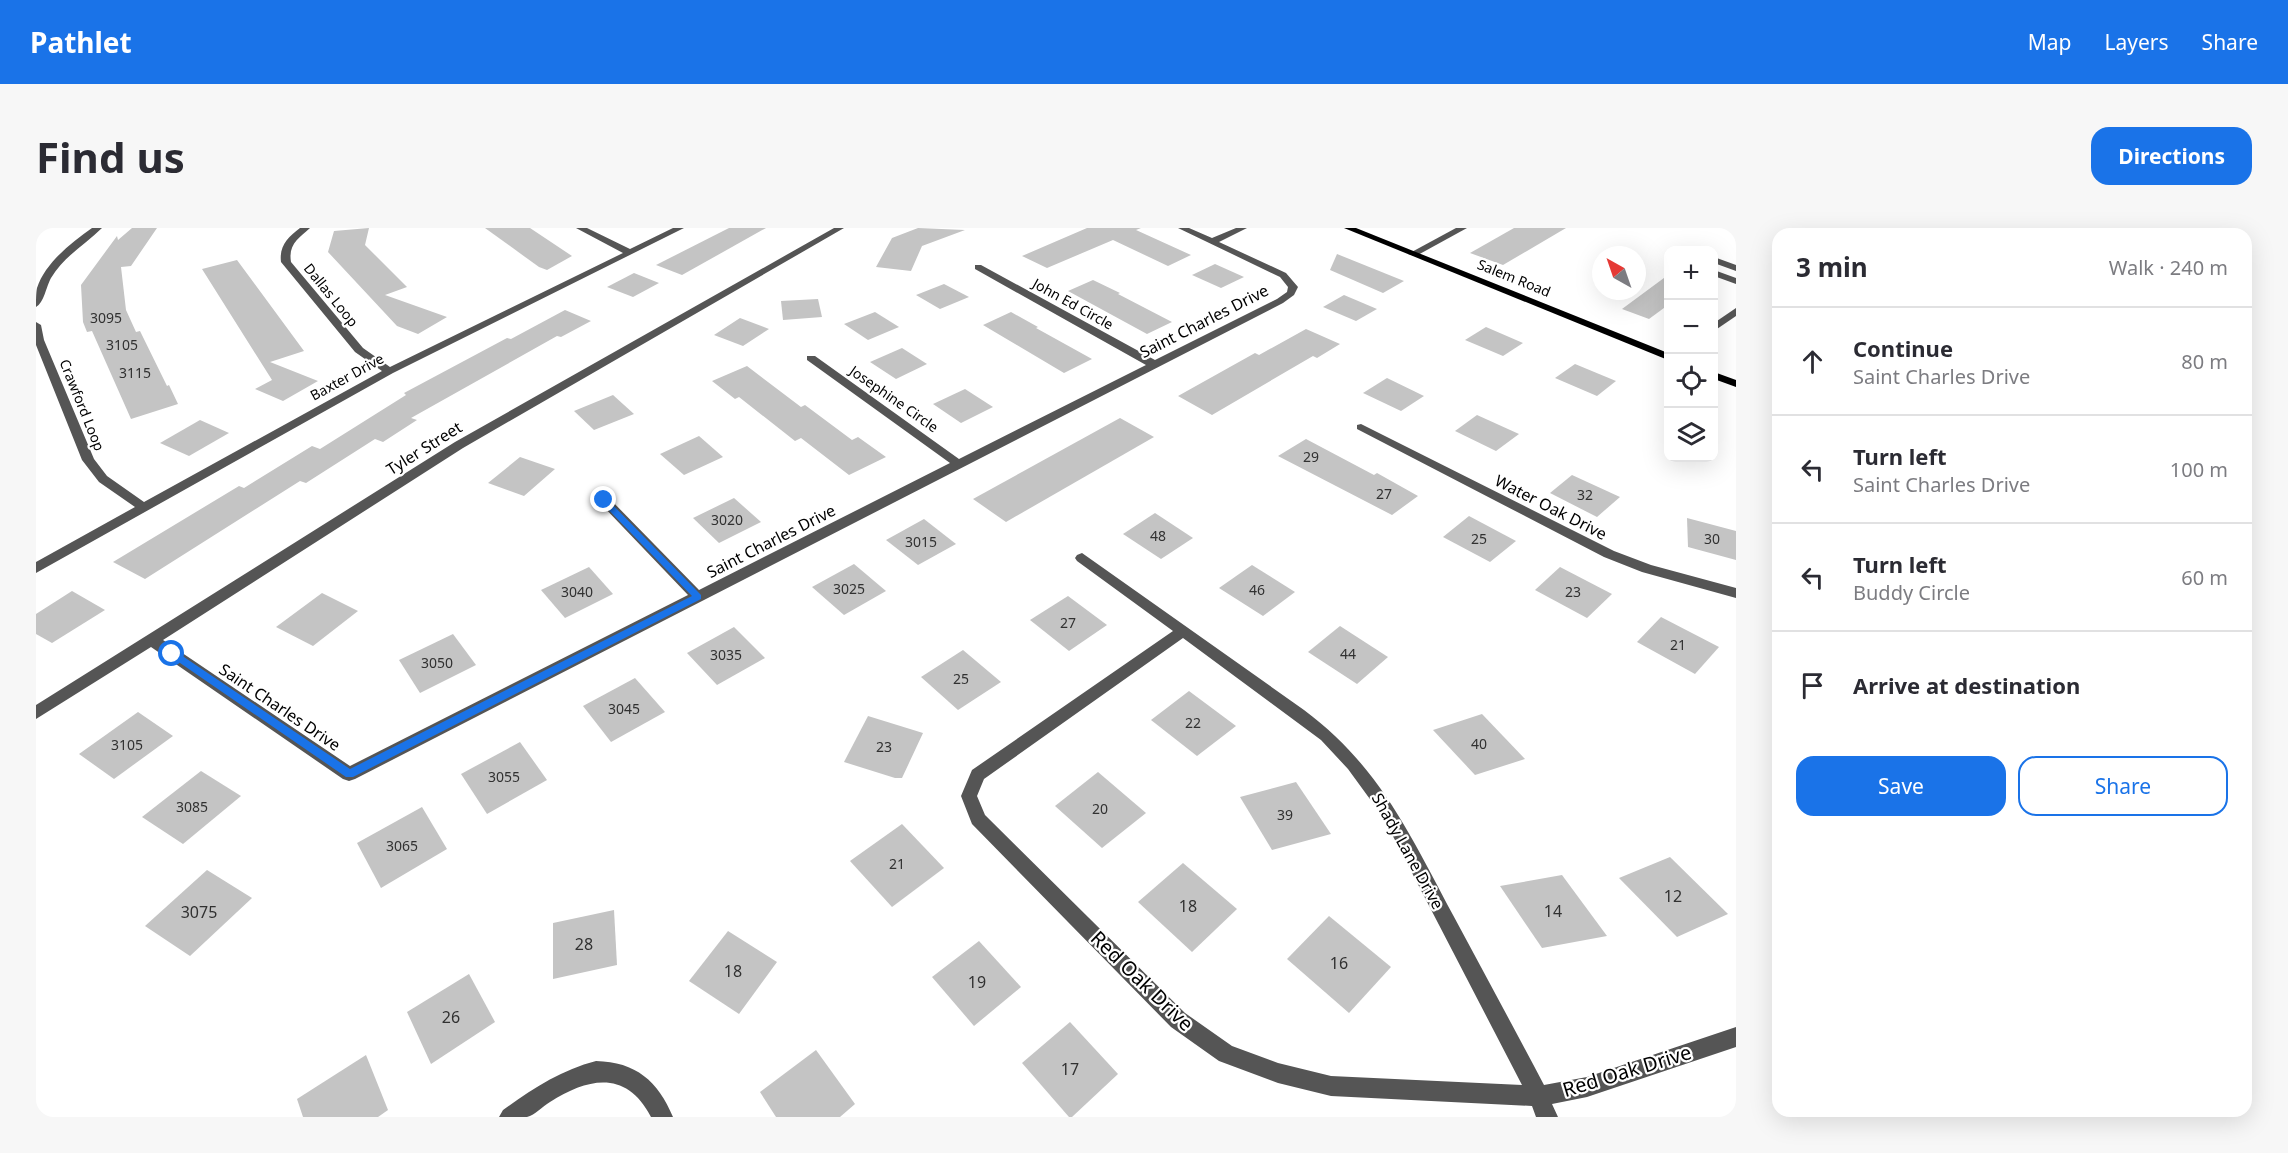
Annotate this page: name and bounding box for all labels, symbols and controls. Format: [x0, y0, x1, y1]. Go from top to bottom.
text: Pathlet [30, 23, 132, 61]
text: Map [2028, 28, 2072, 56]
text: Layers [2105, 28, 2169, 56]
text: Share [2202, 28, 2258, 56]
button: Directions [2091, 127, 2252, 185]
text: Find us [36, 128, 185, 185]
north arrow [1592, 246, 1646, 300]
map controls [1664, 246, 1718, 462]
button: + [1664, 246, 1718, 300]
text: 3 min [1796, 249, 1868, 285]
street label: Salem Road [1475, 254, 1554, 301]
text: Walk · 240 m [2109, 254, 2228, 281]
street label: Dallas Loop [300, 259, 363, 330]
street label: John Ed Circle [1028, 273, 1117, 334]
street label: Saint Charles Drive [1136, 279, 1272, 363]
button: − [1664, 300, 1718, 354]
house number: 3095 [90, 308, 122, 327]
text: Continue [1853, 333, 1953, 363]
house number: 3105 [106, 335, 138, 354]
icon: ahead [1796, 345, 1829, 378]
street label: Baxter Drive [307, 348, 387, 405]
text: 80 m [2181, 348, 2228, 375]
button: locate [1664, 354, 1718, 408]
street label: Crawford Loop [55, 356, 109, 453]
street label: Josephine Circle [845, 360, 942, 436]
house number: 3115 [119, 363, 151, 382]
text: Saint Charles Drive [1853, 363, 2030, 390]
button: layers [1664, 408, 1718, 462]
street label: Tyler Street [382, 416, 466, 480]
text: Turn left [1853, 441, 1947, 471]
house number: 29 [1303, 447, 1319, 466]
icon: left [1796, 453, 1829, 486]
text: 100 m [2170, 456, 2228, 483]
street label: Water Oak Drive [1491, 469, 1611, 545]
text: Saint Charles Drive [1853, 471, 2030, 498]
house number: 27 [1376, 484, 1392, 503]
house number: 32 [1577, 485, 1593, 504]
route end [590, 486, 616, 512]
street label: Saint Charles Drive [703, 499, 839, 583]
house number: 3020 [711, 510, 743, 529]
house number: 48 [1150, 526, 1166, 545]
house number: 25 [1471, 529, 1487, 548]
house number: 30 [1704, 529, 1720, 548]
house number: 3015 [905, 532, 937, 551]
text: Turn left [1853, 549, 1947, 579]
icon: left [1796, 561, 1829, 594]
text: 60 m [2181, 564, 2228, 591]
house number: 3025 [833, 579, 865, 598]
text: Buddy Circle [1853, 579, 1970, 606]
house number: 46 [1249, 580, 1265, 599]
house number: 3040 [561, 582, 593, 601]
house number: 23 [1565, 582, 1581, 601]
house number: 27 [1060, 613, 1076, 632]
house number: 21 [1670, 635, 1686, 654]
route start [158, 640, 184, 666]
house number: 44 [1340, 644, 1356, 663]
house number: 3035 [710, 645, 742, 664]
house number: 3050 [421, 653, 453, 672]
street label: Saint Charles Drive [215, 658, 345, 756]
house number: 25 [953, 669, 969, 688]
icon: arrive [1796, 669, 1829, 702]
text: Arrive at destination [1853, 670, 2080, 700]
house number: 3045 [608, 699, 640, 718]
house number: 22 [1185, 713, 1201, 732]
house number: 40 [1471, 734, 1487, 753]
house number: 3105 [111, 735, 143, 754]
house number: 23 [876, 737, 892, 756]
button: Save [1796, 756, 2006, 816]
button: Share [2018, 756, 2228, 816]
house number: 3055 [488, 767, 520, 786]
street label: Shady Lane Drive [1367, 789, 1449, 913]
house number: 3085 [176, 797, 208, 816]
house number: 20 [1092, 799, 1108, 818]
house number: 39 [1277, 805, 1293, 824]
house number: 3065 [386, 836, 418, 855]
house number: 21 [889, 854, 905, 873]
house number: 12 [1664, 885, 1682, 907]
house number: 18 [1179, 895, 1197, 917]
house number: 14 [1544, 900, 1562, 922]
house number: 3075 [181, 901, 217, 923]
street label: Red Oak Drive [1085, 925, 1200, 1037]
house number: 28 [575, 933, 593, 955]
house number: 16 [1330, 952, 1348, 974]
house number: 18 [724, 960, 742, 982]
house number: 19 [968, 971, 986, 993]
house number: 26 [442, 1006, 460, 1028]
street label: Red Oak Drive [1559, 1038, 1695, 1103]
house number: 17 [1061, 1058, 1079, 1080]

